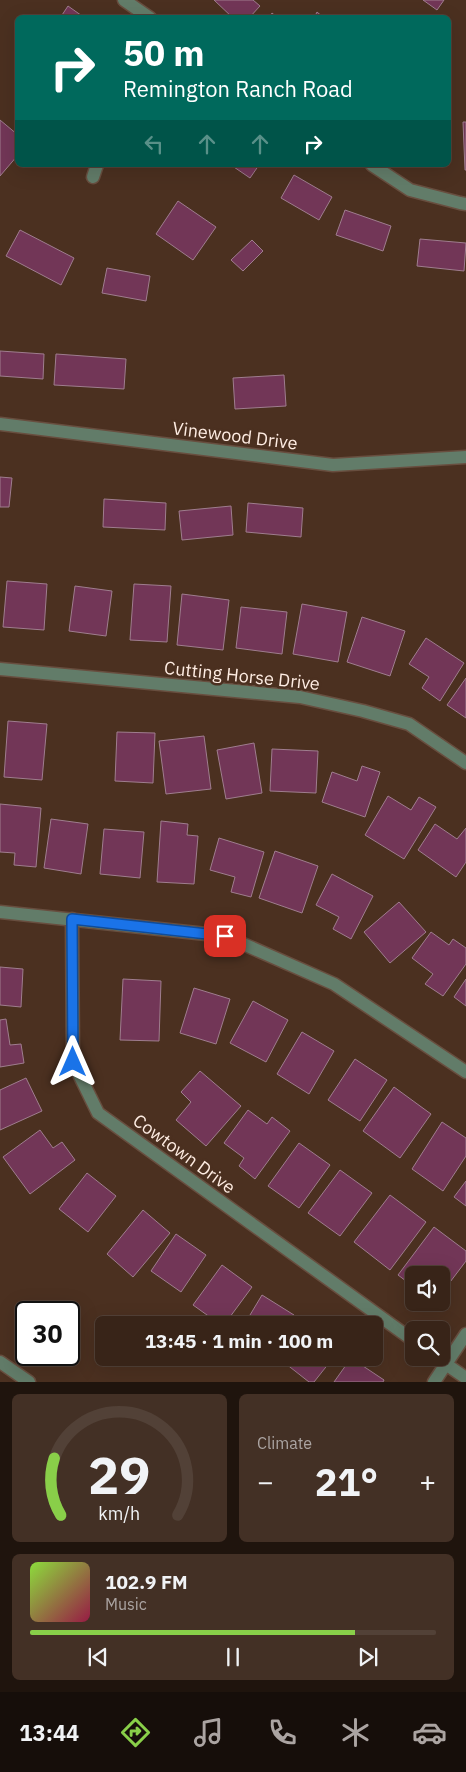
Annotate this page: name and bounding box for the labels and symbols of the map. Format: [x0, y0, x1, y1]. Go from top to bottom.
street label: Vinewood Drive [171, 416, 299, 455]
street label: Cutting Horse Drive [163, 656, 321, 695]
pin [204, 915, 246, 957]
position arrow [46, 1035, 98, 1087]
street label: Cowtown Drive [128, 1109, 240, 1199]
speed limit sign: 30 [15, 1301, 80, 1366]

